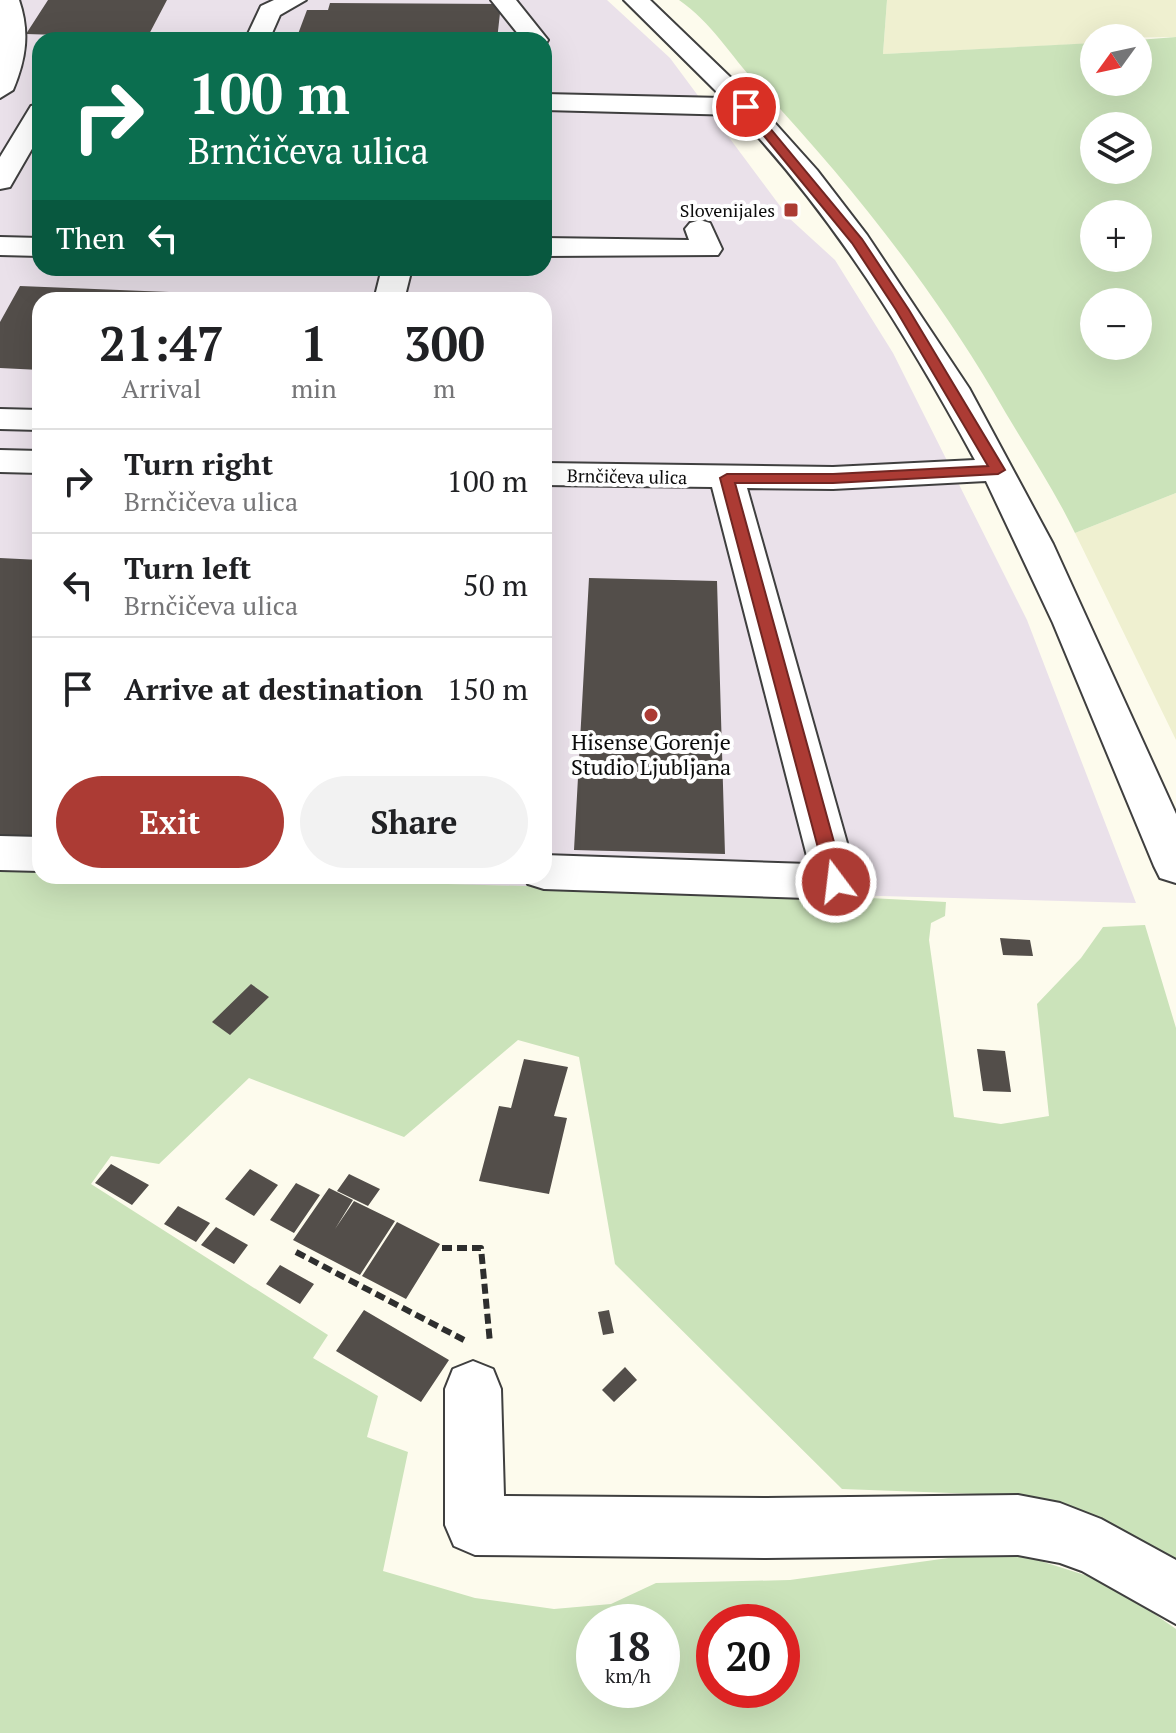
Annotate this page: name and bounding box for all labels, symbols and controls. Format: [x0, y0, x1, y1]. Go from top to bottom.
north arrow [1080, 24, 1152, 96]
map controls [1080, 24, 1152, 360]
text: 100 m [188, 56, 350, 130]
icon: right [56, 64, 160, 168]
pin [712, 73, 780, 141]
icon: arrive [724, 85, 768, 129]
button: layers [1080, 112, 1152, 184]
text: Brnčičeva ulica [188, 127, 429, 174]
place label: Slovenijales [680, 198, 775, 222]
button: + [1080, 200, 1152, 272]
marker: Slovenijales [782, 201, 800, 219]
icon: left [141, 216, 185, 260]
text: Then [56, 218, 125, 258]
button: − [1080, 288, 1152, 360]
text: 21:47 [99, 311, 224, 375]
text: 1 [300, 311, 327, 375]
text: 300 [404, 311, 485, 375]
text: Arrival [122, 371, 201, 405]
text: min [291, 371, 337, 405]
text: m [433, 371, 456, 405]
text: Turn right [124, 444, 273, 484]
icon: right [56, 459, 100, 503]
text: 100 m [447, 461, 528, 501]
street label: Brnčičeva ulica [567, 463, 687, 489]
text: Brnčičeva ulica [124, 484, 298, 518]
text: Turn left [124, 548, 251, 588]
icon: left [56, 563, 100, 607]
text: 50 m [463, 565, 528, 605]
text: Brnčičeva ulica [124, 588, 298, 622]
icon: arrive [56, 667, 100, 711]
text: Arrive at destination [124, 669, 423, 709]
text: 150 m [447, 669, 528, 709]
marker: Hisense Gorenje Studio Ljubljana [642, 706, 660, 724]
place label: Hisense Gorenje Studio Ljubljana [571, 727, 731, 781]
button: Exit [56, 776, 284, 868]
button: Share [300, 776, 528, 868]
position arrow [794, 840, 878, 924]
speed limit sign: 20 [696, 1604, 800, 1708]
text: 18 [605, 1619, 651, 1672]
text: km/h [605, 1662, 651, 1689]

